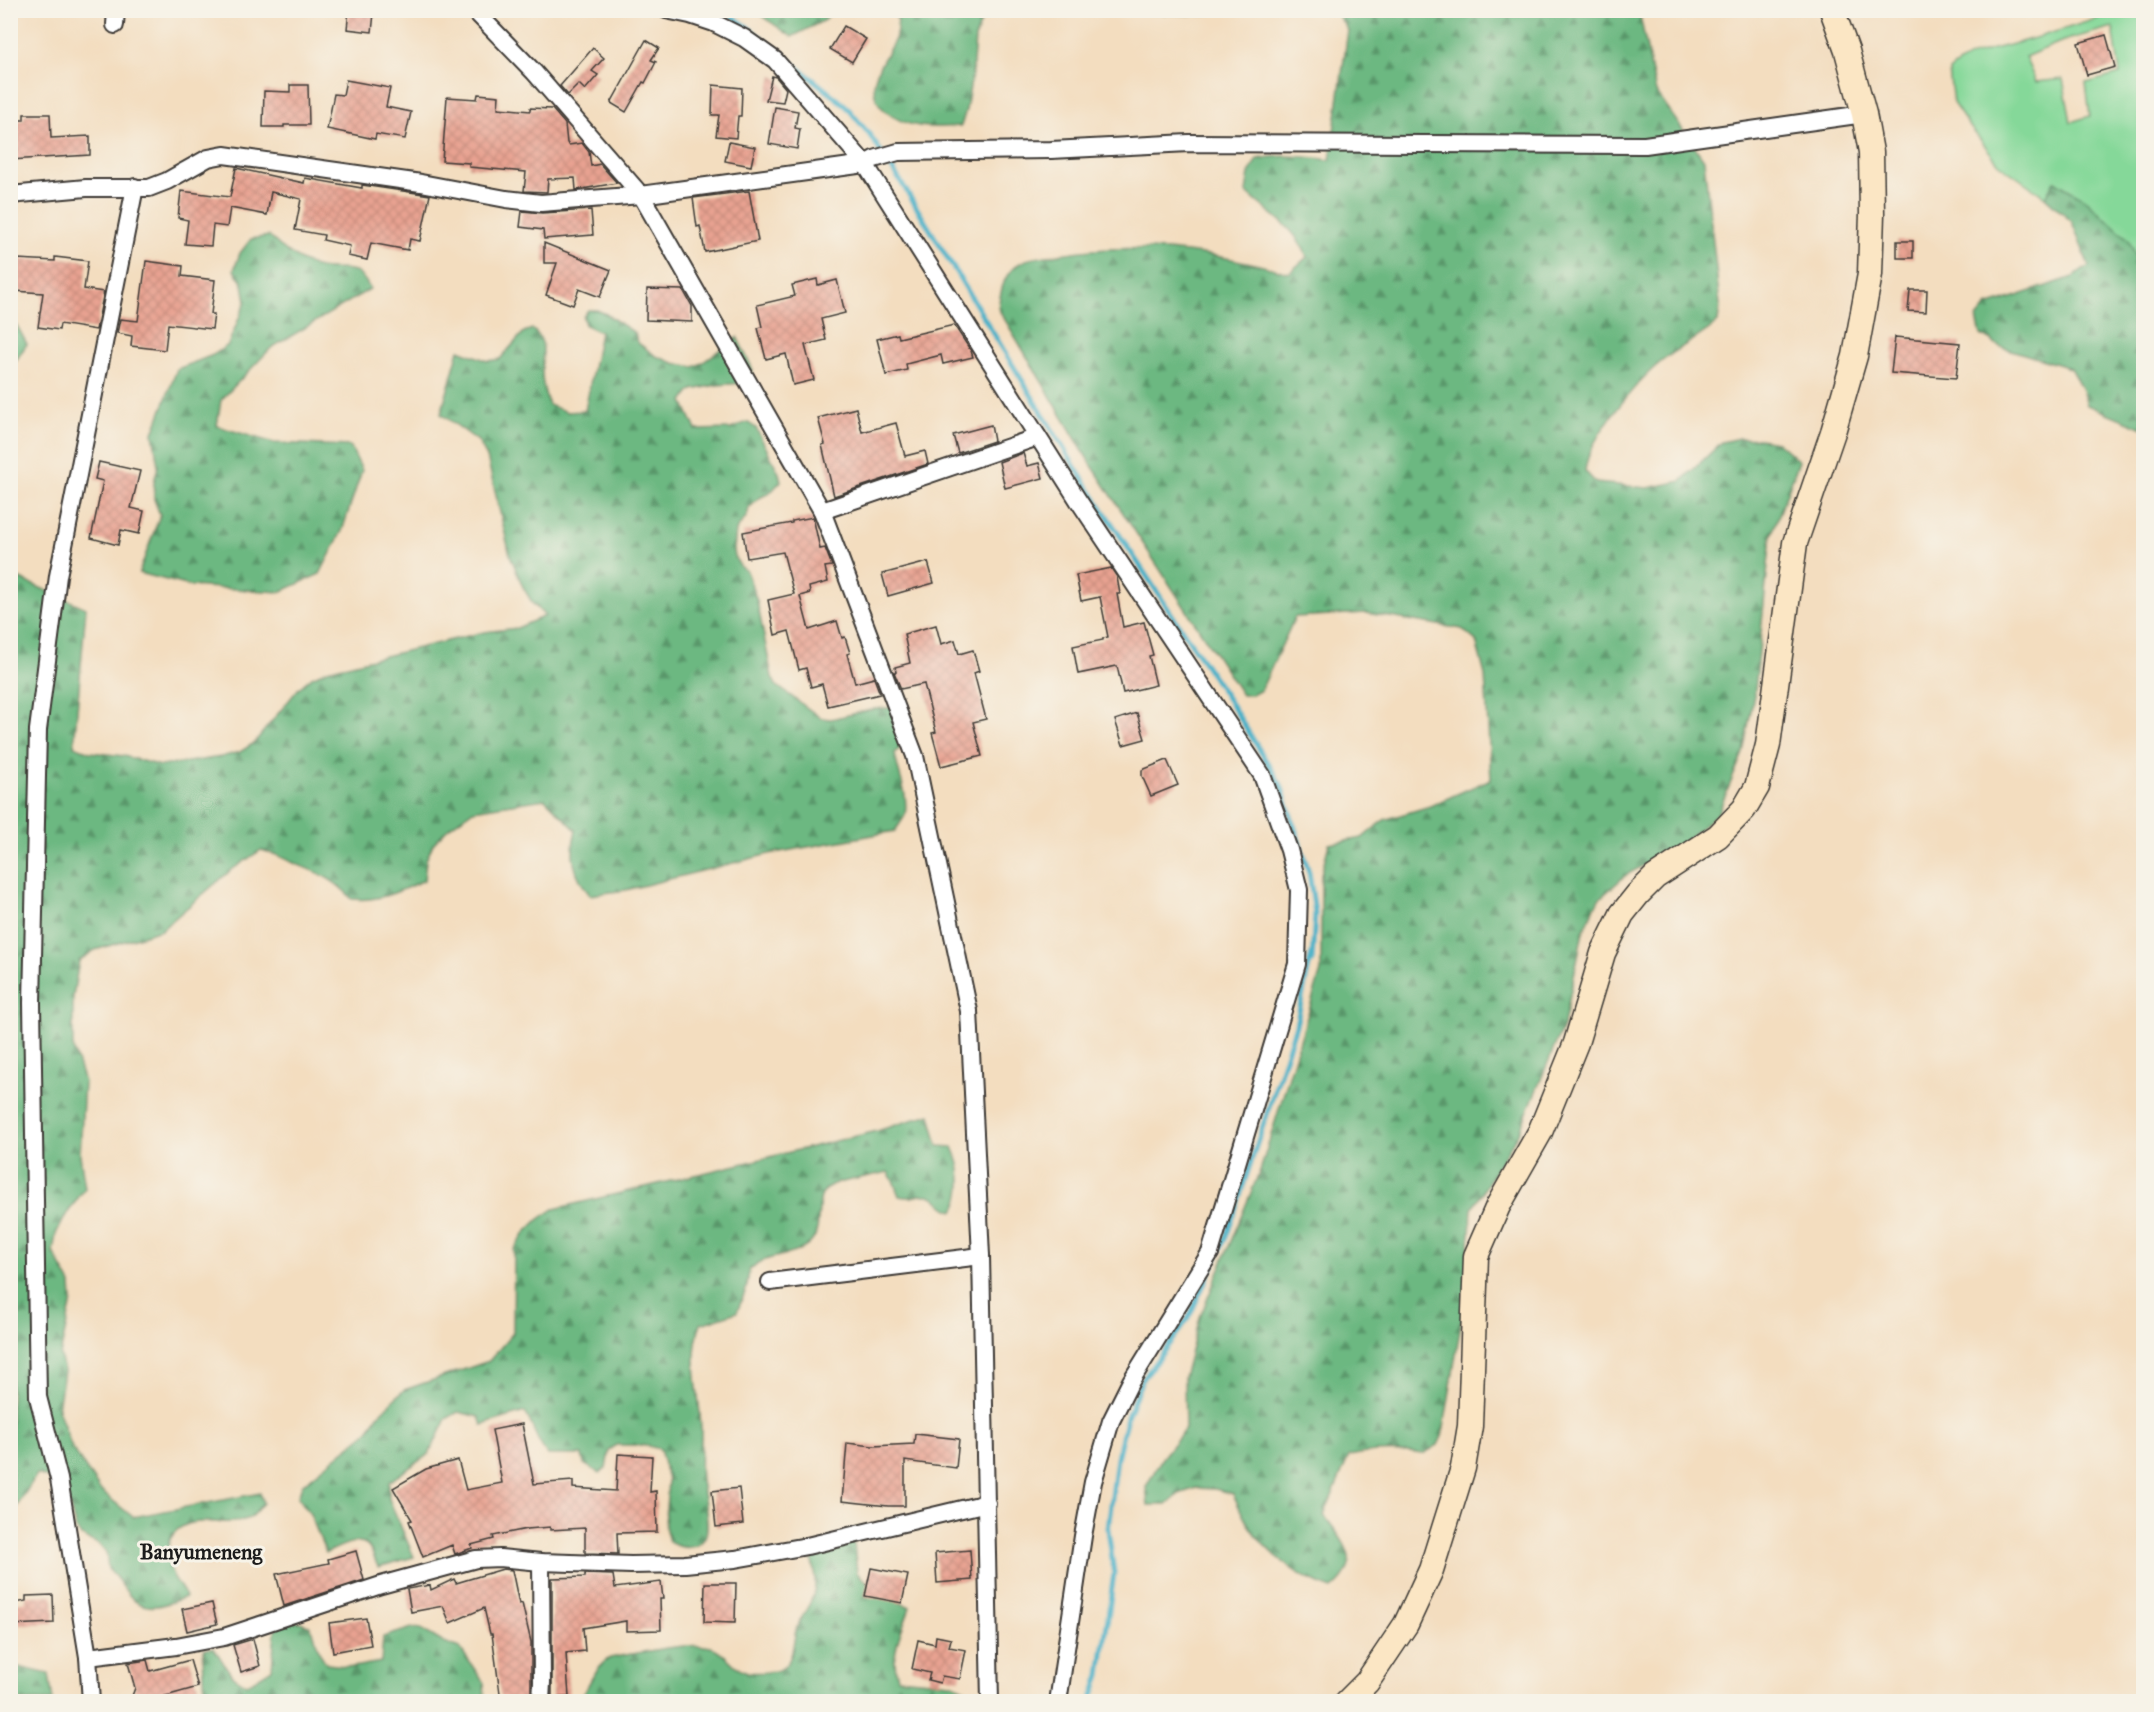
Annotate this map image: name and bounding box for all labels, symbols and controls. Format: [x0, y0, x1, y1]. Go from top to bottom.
district label: Banyumeneng [140, 1539, 263, 1565]

